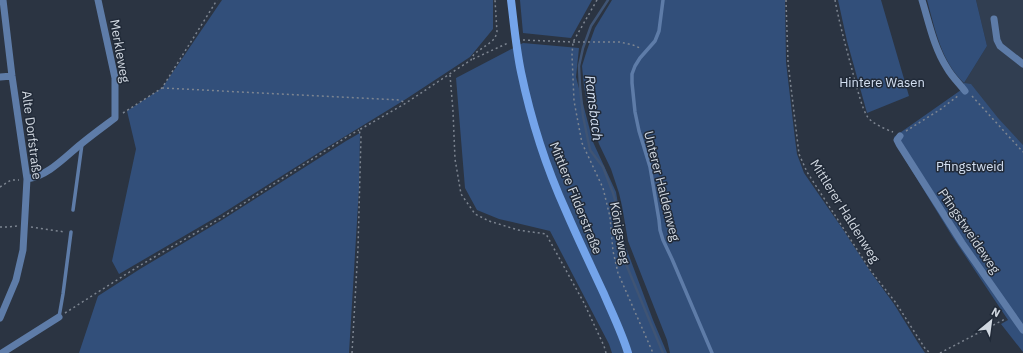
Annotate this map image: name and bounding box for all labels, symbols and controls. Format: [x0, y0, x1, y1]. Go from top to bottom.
street label: Merkleweg [106, 18, 134, 84]
water label: Ramsbach [581, 74, 607, 142]
park label: Hintere Wasen [839, 74, 925, 91]
street label: Alte Dorfstraße [18, 90, 46, 180]
street label: Unterer Haldenweg [640, 129, 684, 243]
street label: Mittlere Filderstraße [546, 139, 606, 257]
street label: Mittlerer Haldenweg [806, 156, 884, 266]
park label: Pfingstweid [936, 158, 1004, 175]
street label: Pfingstweideweg [934, 185, 1004, 277]
street label: Königsweg [606, 201, 634, 266]
north arrow [971, 301, 1011, 341]
text: N [989, 304, 1003, 320]

